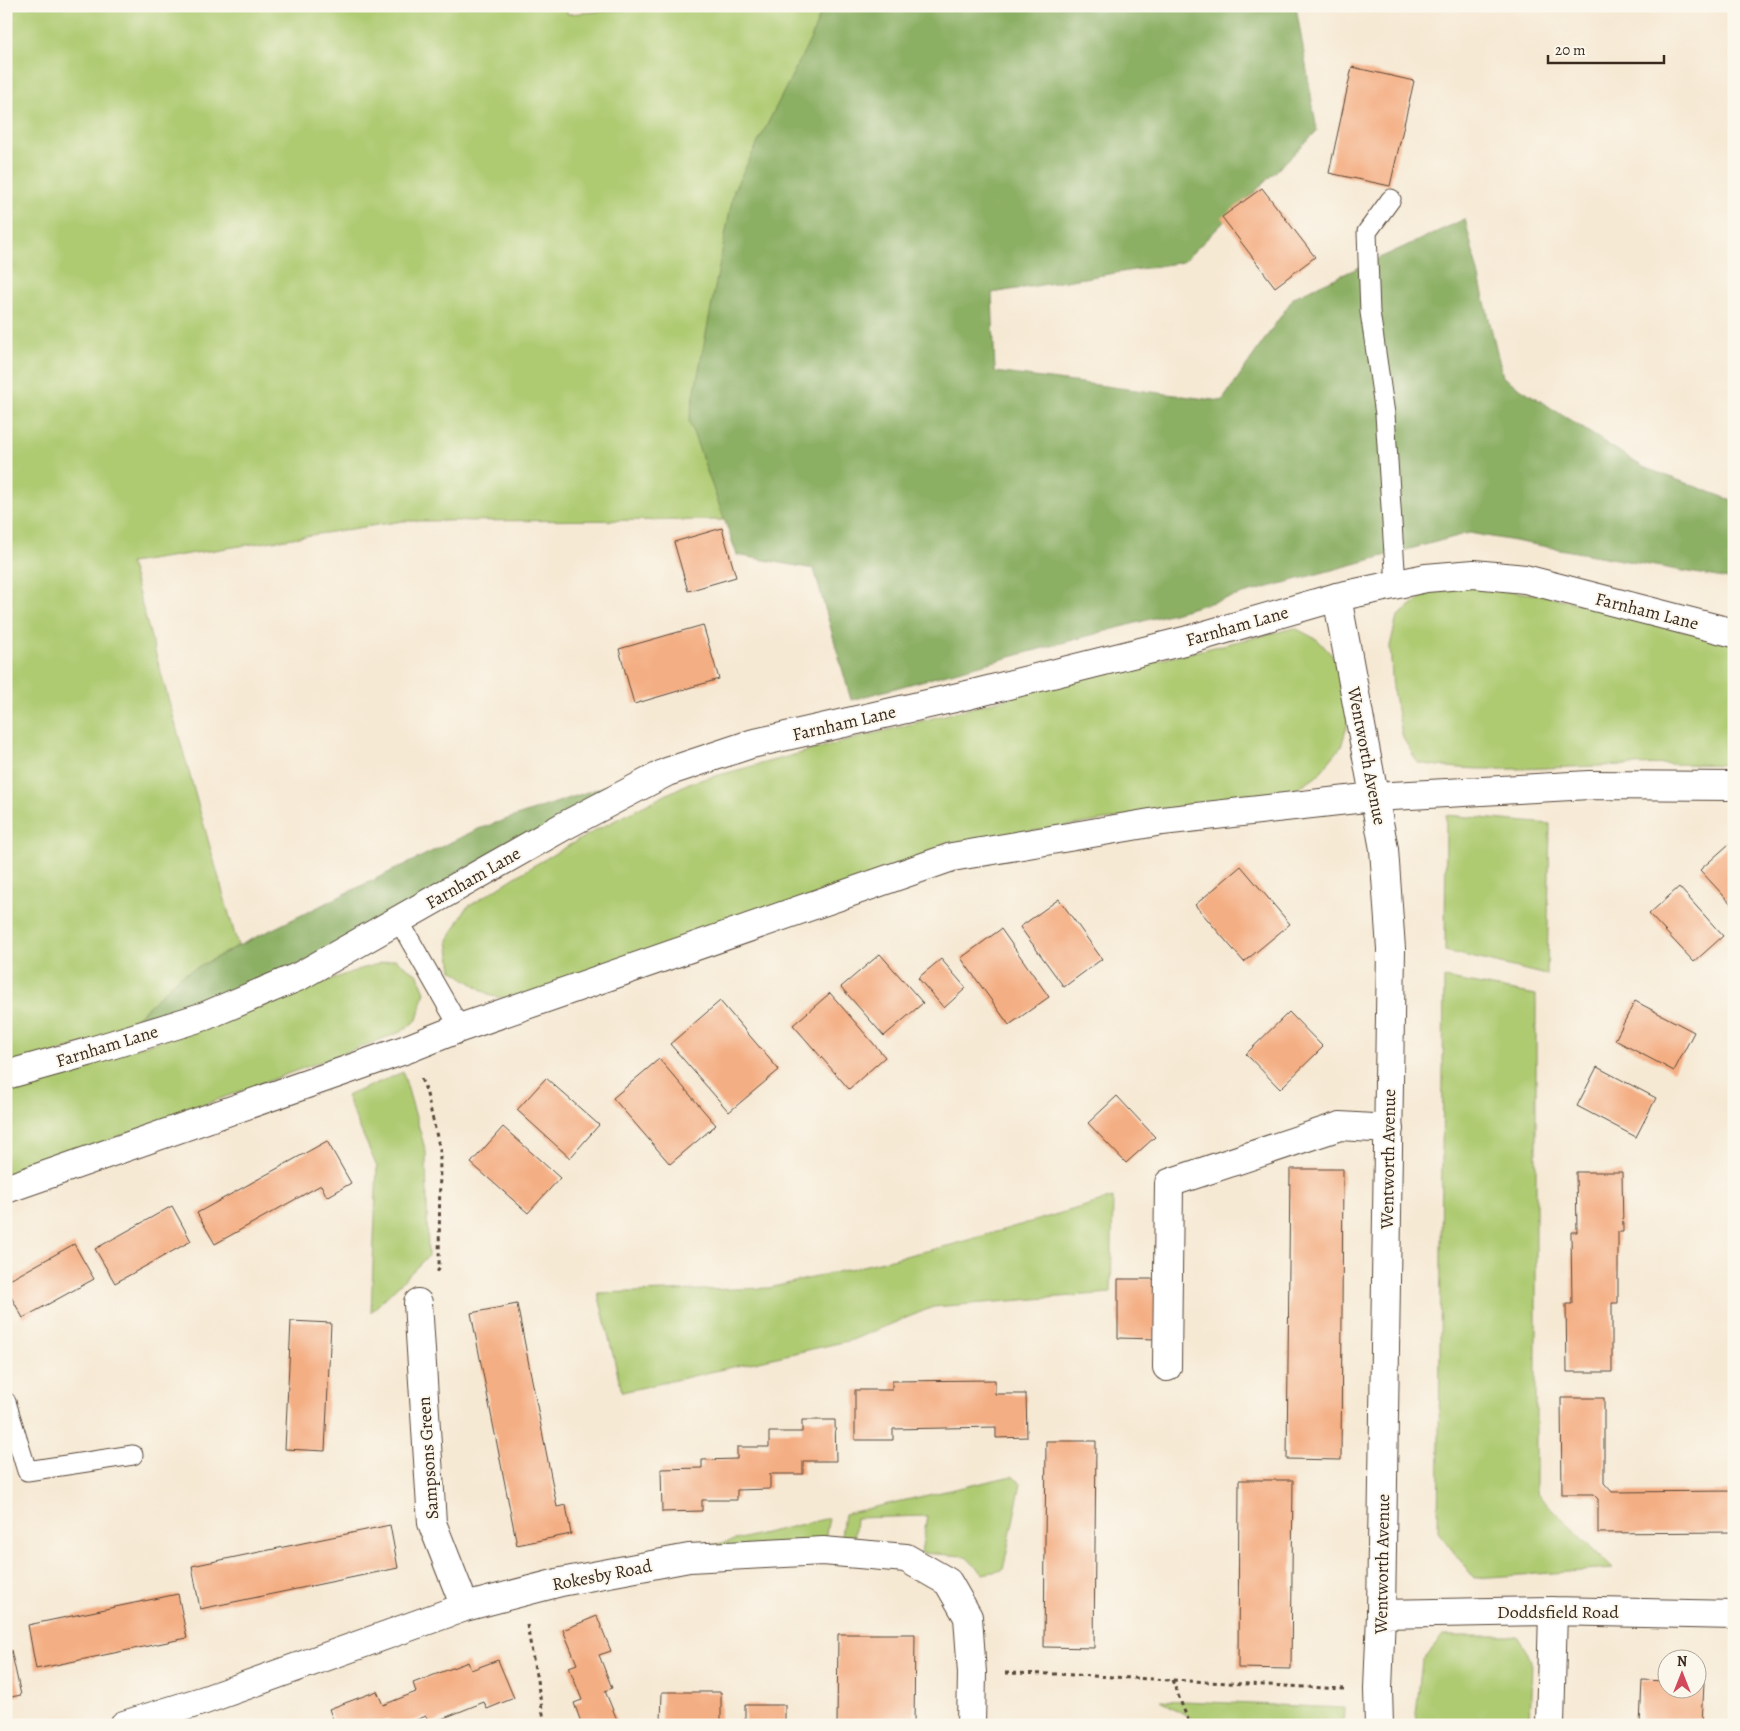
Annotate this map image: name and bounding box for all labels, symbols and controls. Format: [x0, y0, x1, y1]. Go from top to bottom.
scale bar [1548, 32, 1664, 64]
text: 20 m [1555, 40, 1586, 60]
street label: Farnham Lane [1593, 587, 1701, 635]
street label: Farnham Lane [1183, 600, 1291, 652]
street label: Wentworth Avenue [1342, 684, 1392, 827]
street label: Farnham Lane [790, 699, 898, 747]
street label: Farnham Lane [421, 841, 525, 915]
street label: Farnham Lane [53, 1019, 161, 1073]
street label: Wentworth Avenue [1375, 1089, 1401, 1230]
street label: Sampsons Green [412, 1396, 444, 1520]
street label: Wentworth Avenue [1369, 1494, 1395, 1635]
street label: Rokesby Road [550, 1553, 654, 1596]
street label: Doddsfield Road [1497, 1600, 1619, 1624]
north arrow [1658, 1648, 1708, 1698]
text: N [1677, 1652, 1687, 1671]

